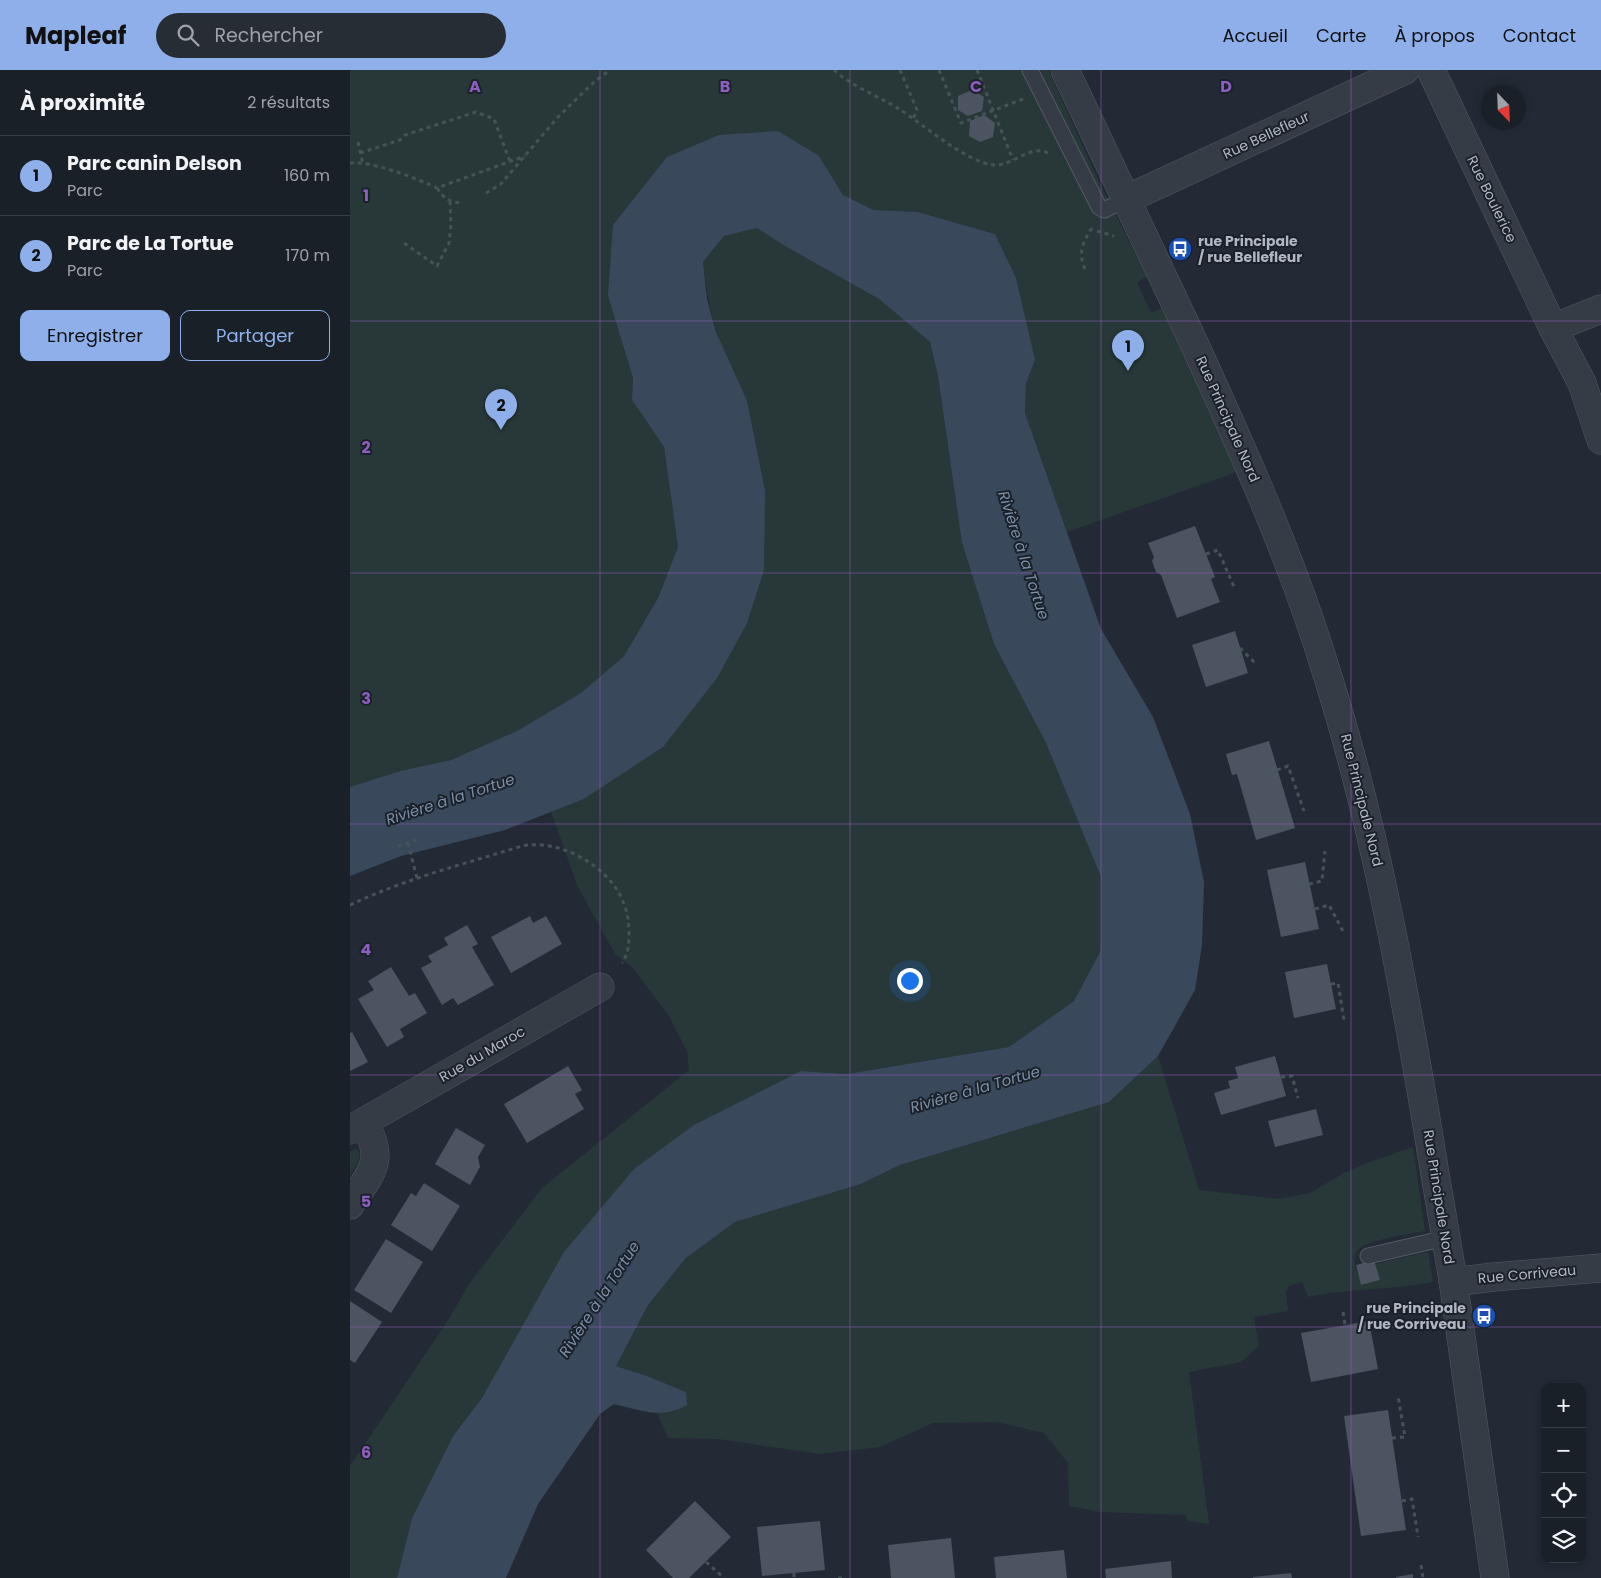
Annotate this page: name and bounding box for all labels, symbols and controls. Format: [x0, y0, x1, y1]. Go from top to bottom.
search box [156, 13, 506, 58]
text: Mapleaf [25, 19, 126, 52]
icon: search [174, 21, 202, 49]
text: Rechercher [214, 22, 323, 49]
text: Accueil [1222, 23, 1288, 48]
text: Carte [1316, 23, 1366, 48]
text: À propos [1394, 23, 1475, 48]
text: Contact [1503, 23, 1576, 48]
text: A [469, 75, 481, 98]
text: B [720, 75, 730, 98]
text: C [970, 75, 982, 98]
text: D [1220, 75, 1232, 98]
north arrow [1481, 85, 1526, 130]
text: À proximité [20, 88, 145, 117]
text: 2 résultats [247, 91, 330, 114]
street label: Rue Bellefleur [1219, 106, 1313, 164]
text: Parc canin Delson [67, 150, 242, 177]
street label: Rue Boulerice [1462, 152, 1522, 246]
text: 1 [33, 164, 39, 187]
text: 160 m [284, 164, 330, 187]
text: Parc [67, 179, 103, 202]
text: 1 [363, 184, 369, 207]
text: Parc de La Tortue [67, 230, 234, 257]
place label: rue Principale / rue Bellefleur [1198, 231, 1302, 267]
bus stop icon: rue Principale / rue Bellefleur [1167, 236, 1193, 262]
text: 2 [31, 244, 41, 267]
text: 170 m [285, 244, 330, 267]
text: Parc [67, 259, 103, 282]
button: Enregistrer [20, 310, 170, 361]
button: Partager [180, 310, 330, 361]
pin: 1 [1112, 330, 1144, 371]
street label: Rue Principale Nord [1191, 353, 1265, 485]
pin: 2 [485, 389, 517, 430]
text: 2 [361, 436, 371, 459]
water label: Rivière à la Tortue [993, 488, 1055, 622]
text: 3 [361, 687, 371, 710]
street label: Rue Principale Nord [1336, 732, 1388, 868]
water label: Rivière à la Tortue [383, 768, 517, 830]
text: 4 [361, 938, 372, 961]
your location [897, 968, 923, 994]
street label: Rue du Maroc [435, 1021, 529, 1087]
water label: Rivière à la Tortue [908, 1060, 1042, 1118]
street label: Rue Principale Nord [1418, 1128, 1460, 1266]
text: 5 [361, 1190, 371, 1213]
water label: Rivière à la Tortue [554, 1237, 644, 1361]
street label: Rue Corriveau [1477, 1260, 1577, 1288]
place label: rue Principale / rue Corriveau [1358, 1298, 1466, 1334]
bus stop icon: rue Principale / rue Corriveau [1471, 1303, 1497, 1329]
map controls [1541, 1383, 1586, 1563]
button: + [1541, 1383, 1586, 1428]
button: − [1541, 1428, 1586, 1473]
text: 6 [361, 1441, 371, 1464]
button: locate [1541, 1473, 1586, 1518]
button: layers [1541, 1518, 1586, 1563]

